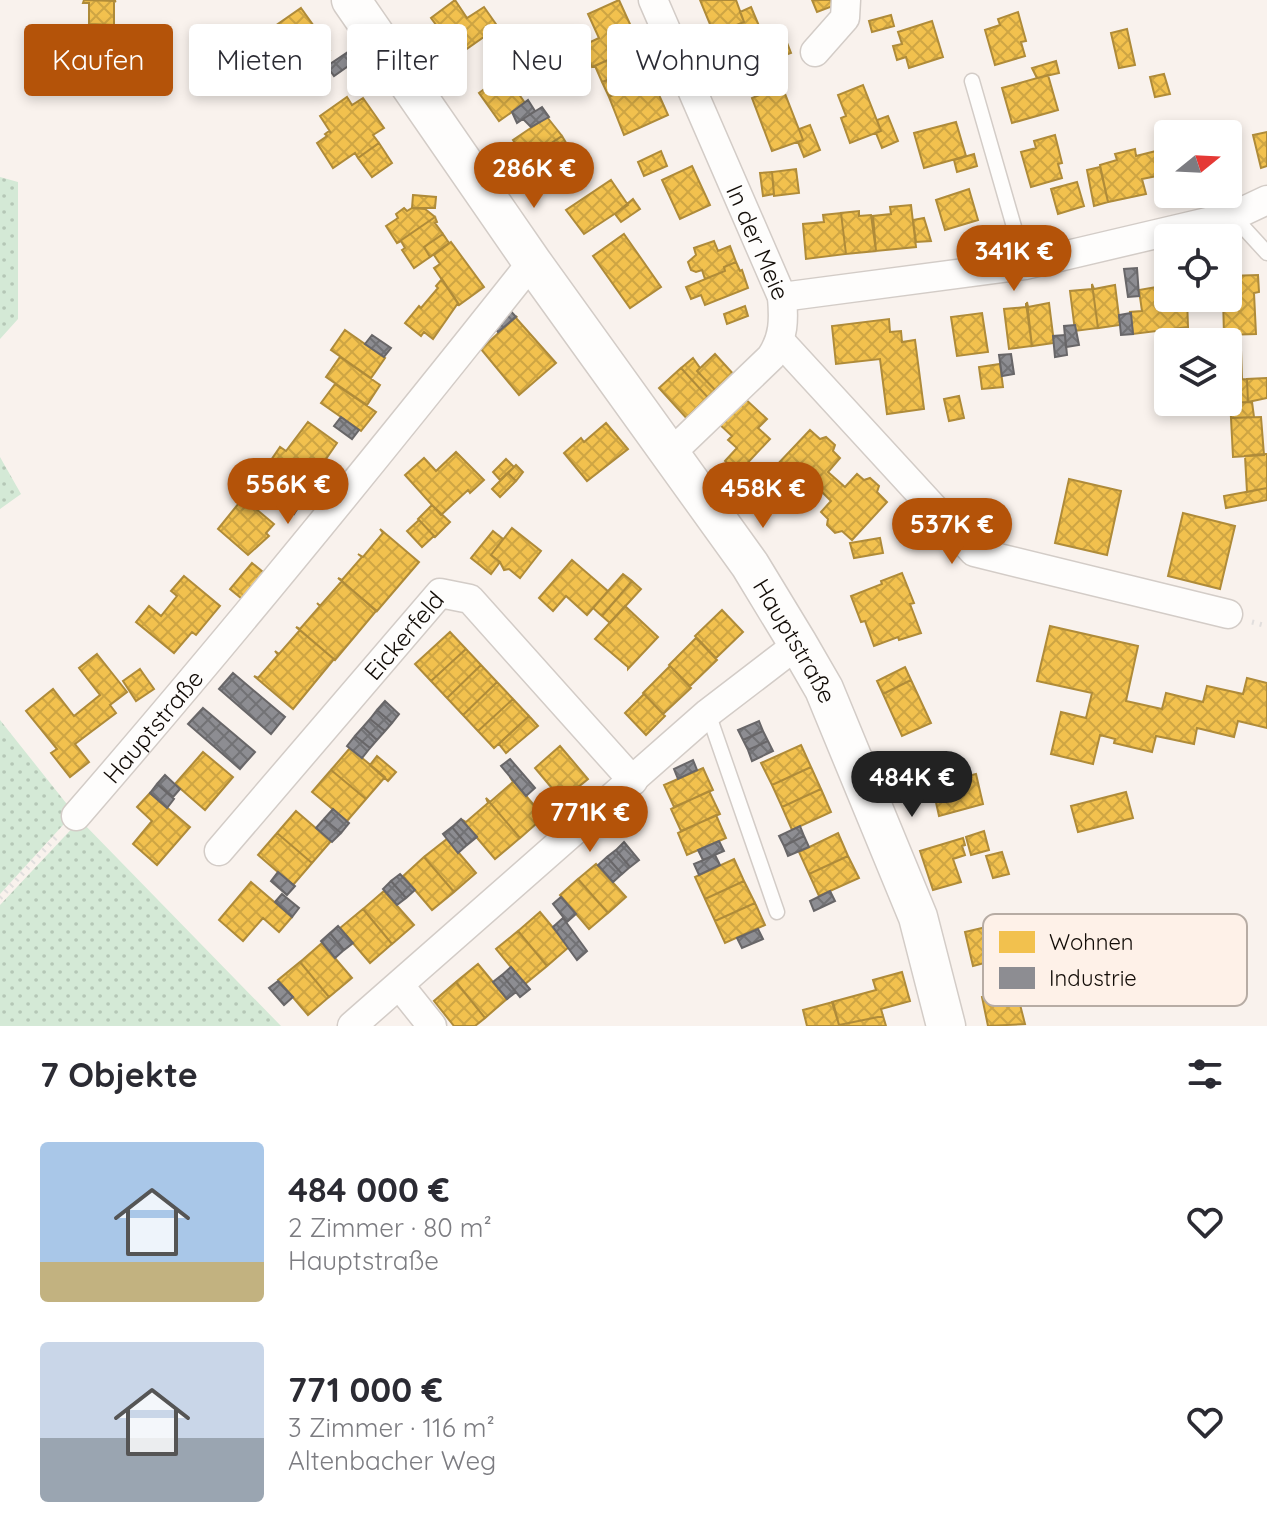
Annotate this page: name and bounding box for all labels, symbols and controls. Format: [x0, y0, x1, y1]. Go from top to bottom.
chip: Kaufen [24, 24, 173, 96]
chip: Mieten [189, 24, 331, 96]
chip: Filter [347, 24, 467, 96]
chip: Neu [483, 24, 591, 96]
chip: Wohnung [607, 24, 788, 96]
north arrow [1154, 120, 1242, 208]
map controls [1154, 120, 1242, 416]
pin: 286K € [469, 142, 599, 210]
text: 286K € [492, 151, 576, 184]
street label: In der Meie [720, 180, 796, 304]
button: locate [1154, 224, 1242, 312]
pin: 341K € [949, 225, 1079, 293]
text: 341K € [974, 234, 1054, 267]
button: layers [1154, 328, 1242, 416]
pin: 556K € [223, 458, 353, 526]
pin: 458K € [698, 462, 828, 530]
text: 556K € [246, 467, 330, 500]
text: 458K € [720, 471, 806, 504]
pin: 537K € [887, 498, 1017, 566]
text: 537K € [910, 507, 994, 540]
street label: Hauptstraße [747, 573, 843, 707]
street label: Eickerfeld [357, 585, 450, 686]
street label: Hauptstraße [96, 664, 209, 789]
pin: 484K € [847, 751, 977, 819]
text: 484K € [869, 760, 955, 793]
pin: 771K € [525, 786, 655, 854]
text: 771K € [550, 795, 630, 828]
legend [983, 914, 1247, 1006]
text: Wohnen [1049, 928, 1134, 956]
text: Industrie [1049, 964, 1137, 992]
icon: filters [1183, 1052, 1227, 1096]
text: 7 Objekte [40, 1053, 198, 1096]
text: 484 000 € [288, 1168, 450, 1211]
icon: home [104, 1174, 200, 1270]
icon: heart [1183, 1200, 1227, 1244]
text: 2 Zimmer · 80 m² [288, 1211, 492, 1244]
text: Hauptstraße [288, 1244, 439, 1277]
text: 771 000 € [288, 1368, 443, 1411]
icon: home [104, 1374, 200, 1470]
icon: heart [1183, 1400, 1227, 1444]
text: 3 Zimmer · 116 m² [288, 1411, 495, 1444]
text: Altenbacher Weg [288, 1444, 496, 1477]

